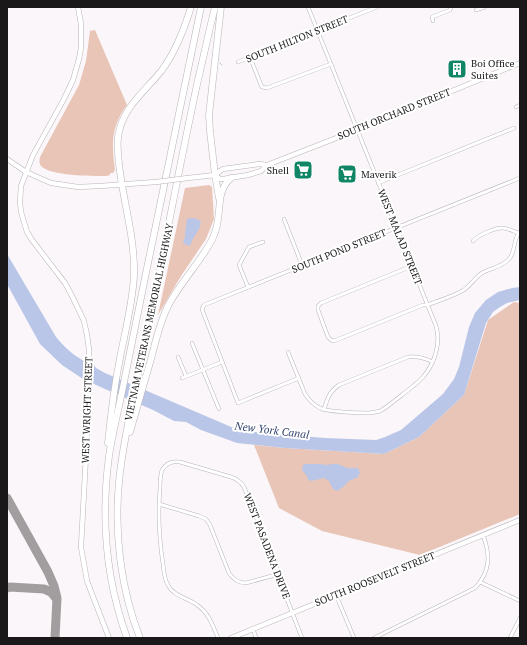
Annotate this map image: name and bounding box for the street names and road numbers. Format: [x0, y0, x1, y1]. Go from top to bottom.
street label: SOUTH HILTON STREET [244, 12, 350, 66]
street label: SOUTH ORCHARD STREET [335, 85, 453, 143]
street label: WEST MALAD STREET [375, 187, 425, 287]
street label: VIETNAM VETERANS MEMORIAL HIGHWAY [122, 222, 176, 422]
street label: SOUTH POND STREET [290, 226, 388, 276]
street label: WEST WRIGHT STREET [79, 356, 95, 464]
street label: WEST PASADENA DRIVE [241, 491, 293, 601]
street label: SOUTH ROOSEVELT STREET [313, 549, 437, 609]

